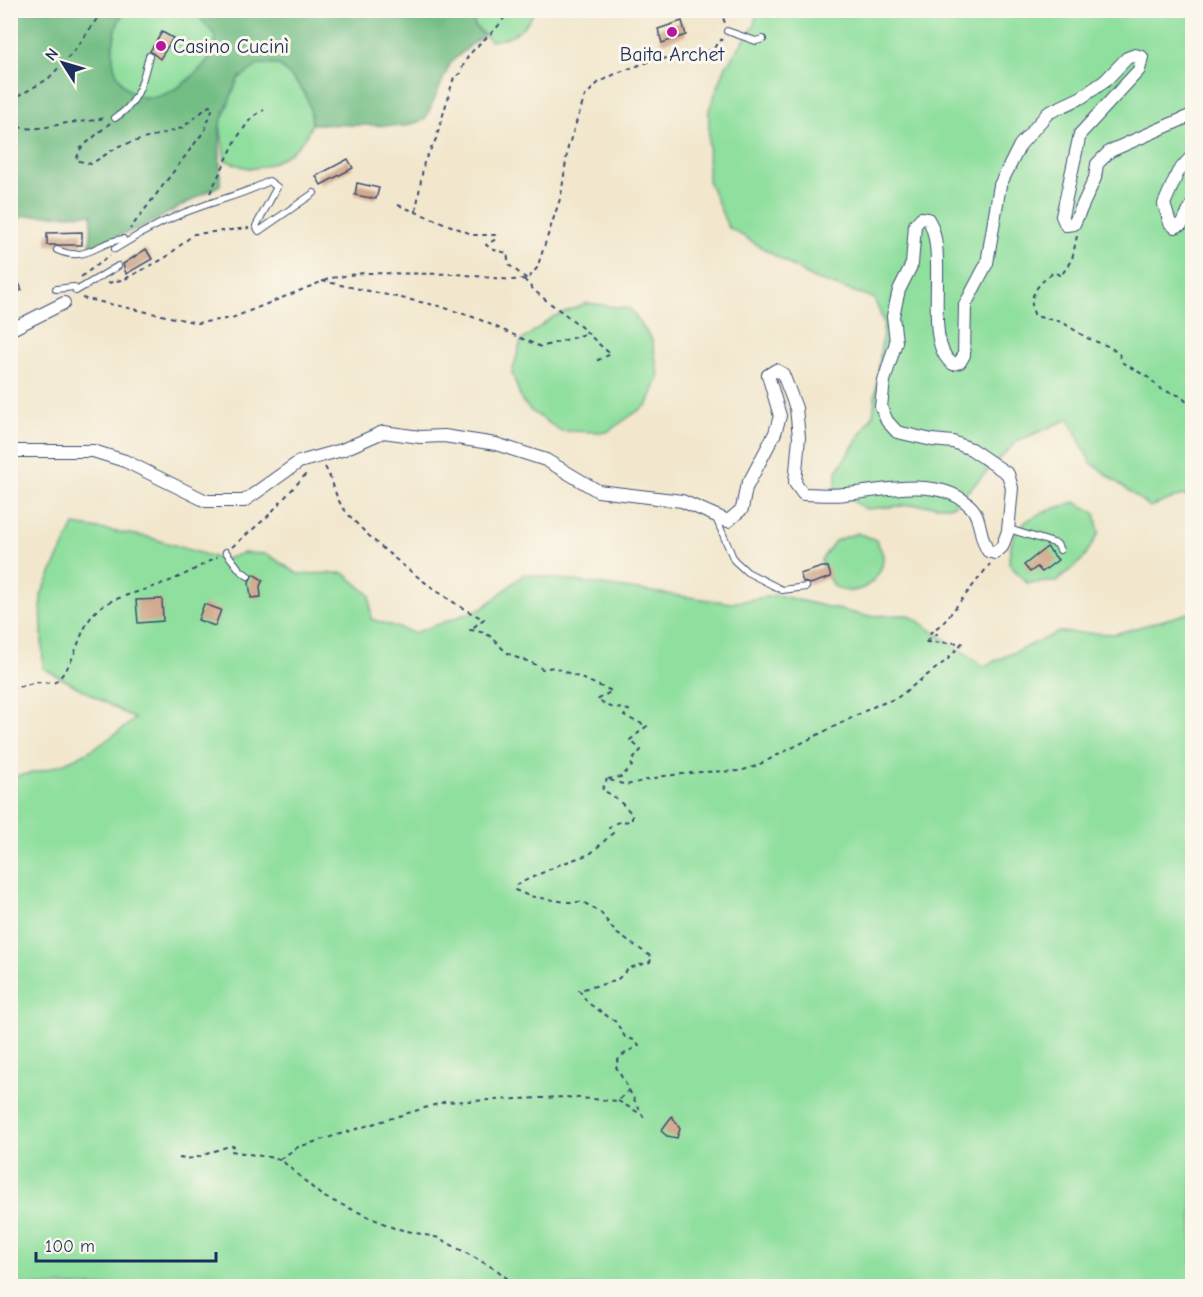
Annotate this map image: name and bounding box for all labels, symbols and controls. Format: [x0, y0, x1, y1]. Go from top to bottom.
marker: Baita Archet [665, 25, 679, 39]
north arrow [33, 33, 93, 93]
place label: Casino Cucinì [173, 35, 289, 58]
marker: Casino Cucinì [154, 39, 168, 53]
place label: Baita Archet [620, 43, 726, 66]
text: N [41, 45, 62, 64]
scale bar [36, 1225, 216, 1263]
text: 100 m [45, 1236, 95, 1257]

